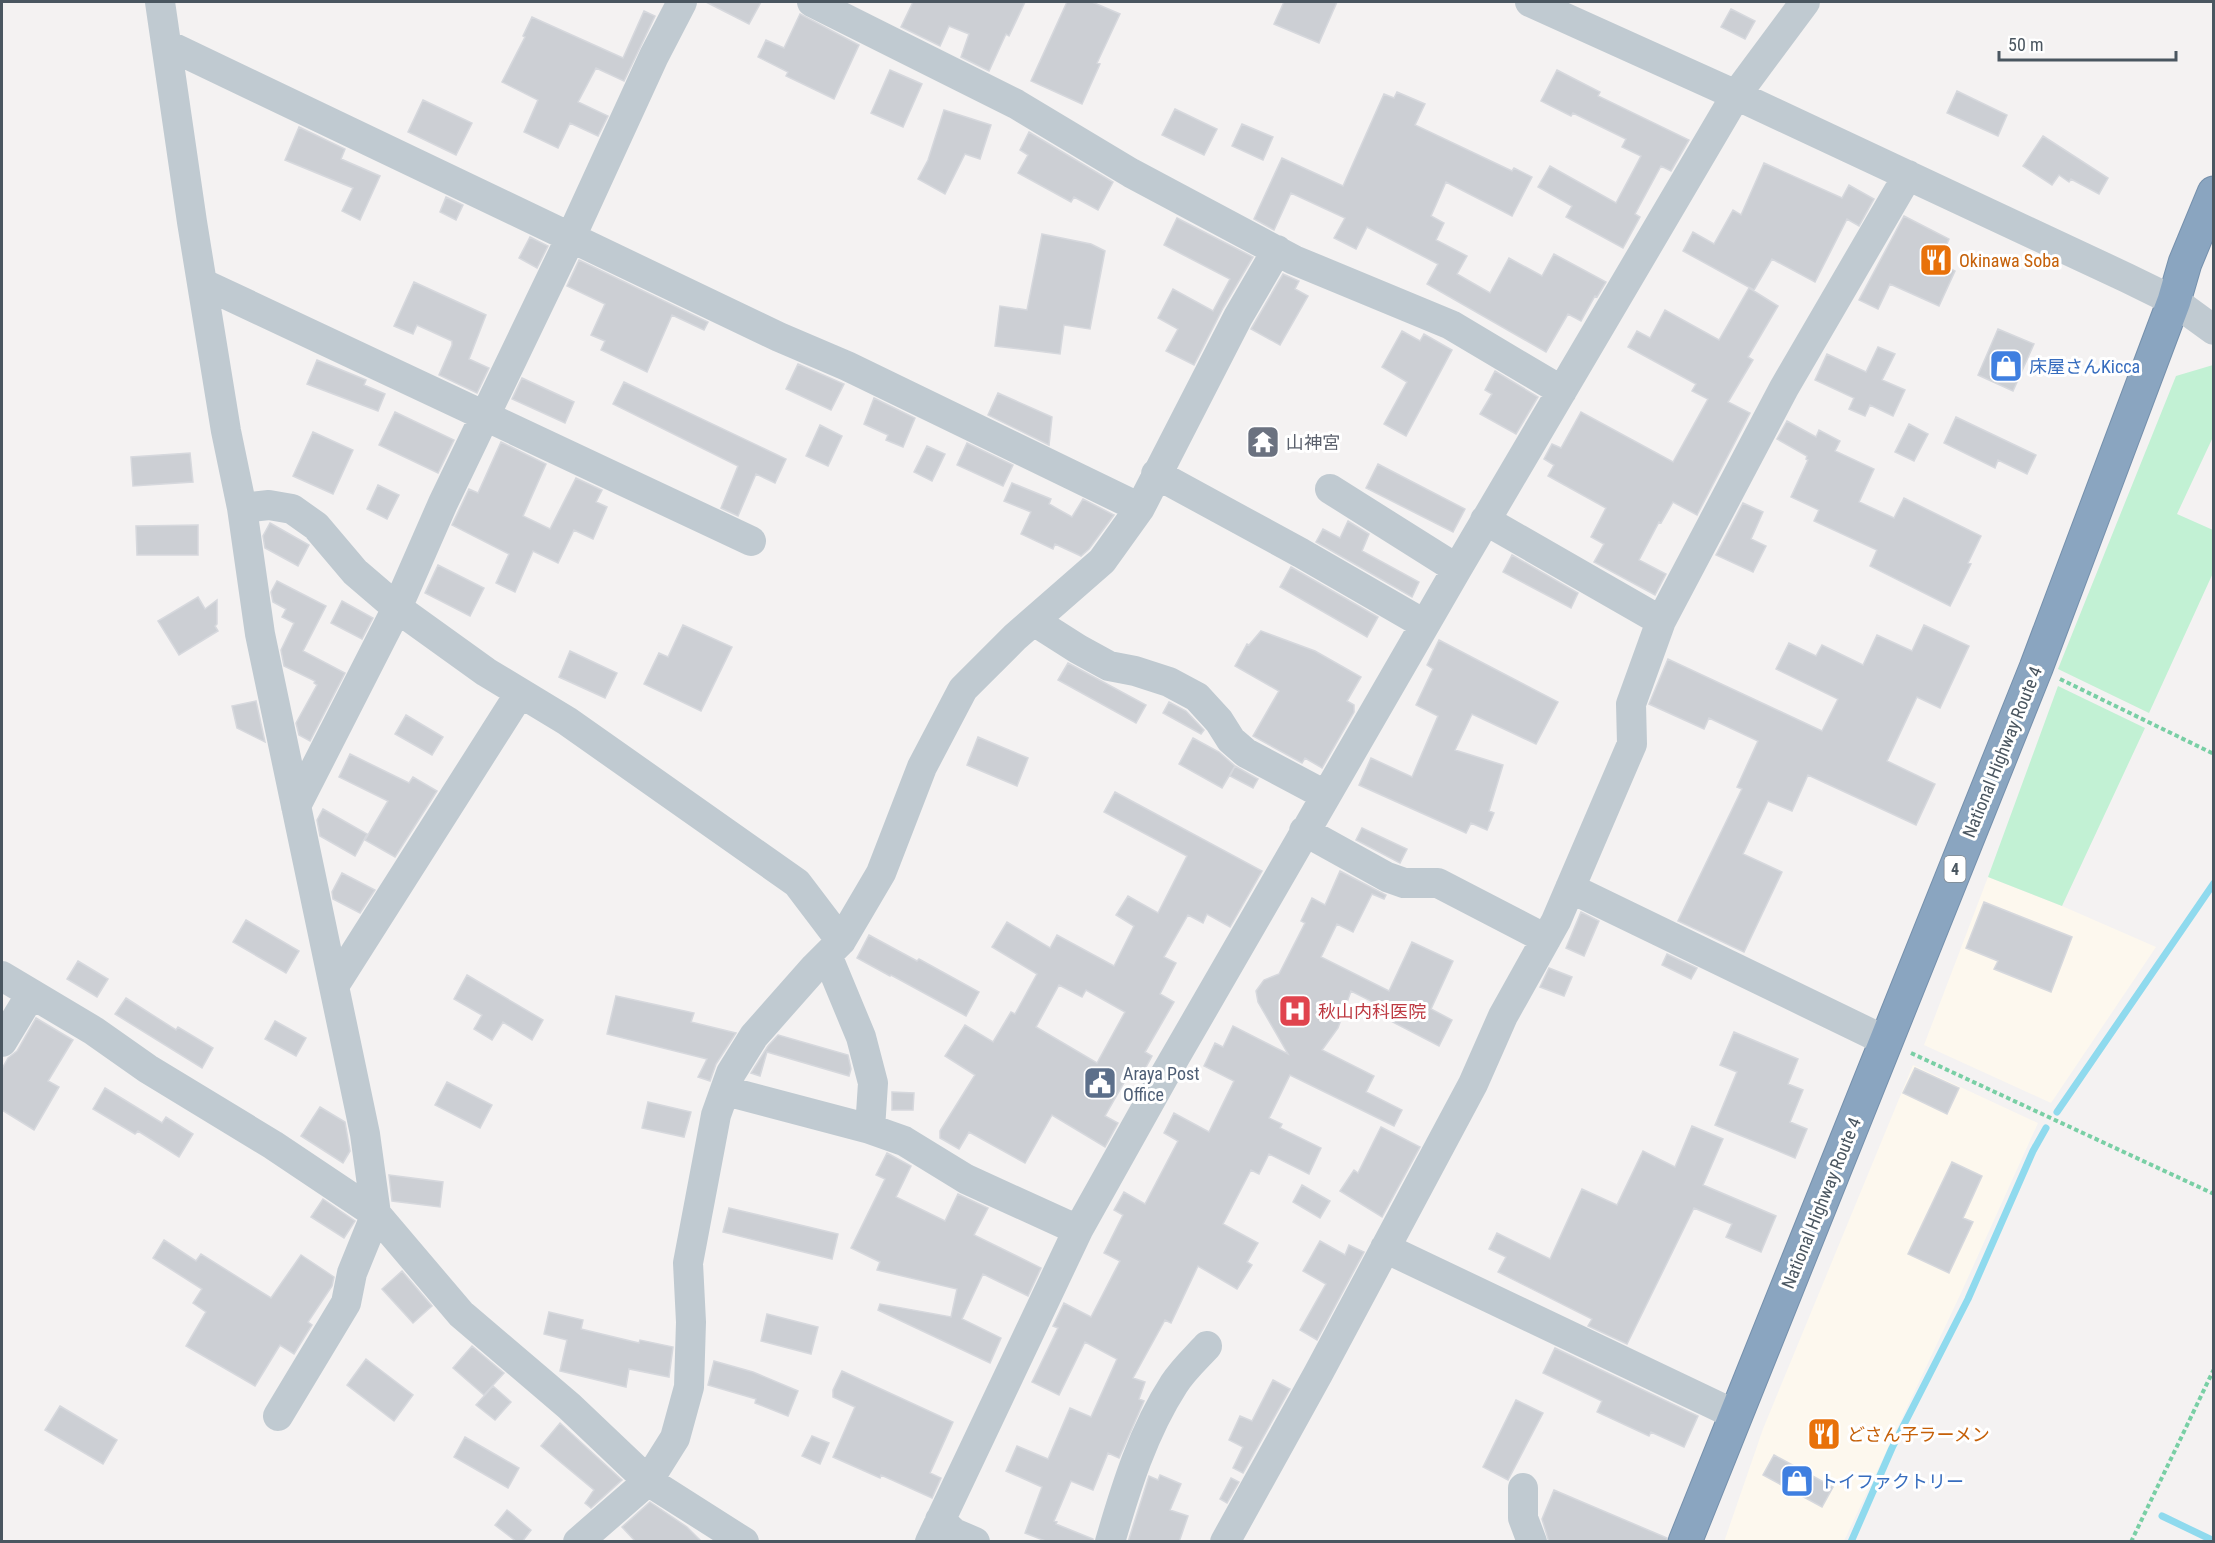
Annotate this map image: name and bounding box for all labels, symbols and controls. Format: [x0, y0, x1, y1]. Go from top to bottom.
scale bar [1999, 24, 2176, 62]
text: 50 m [2008, 34, 2043, 55]
restaurant icon: Okinawa Soba [1918, 242, 1954, 278]
place label: Okinawa Soba [1959, 250, 2060, 271]
shop icon: 床屋さんKicca [1988, 348, 2024, 384]
place label: 床屋さんKicca [2029, 356, 2140, 377]
temple icon: 山神宮 [1245, 424, 1281, 460]
place label: 山神宮 [1286, 432, 1340, 453]
street label: National Highway Route 4 [1958, 663, 2046, 841]
road number: 4 [1944, 856, 1966, 882]
hospital icon: 秋山内科医院 [1277, 993, 1313, 1029]
place label: 秋山内科医院 [1318, 1001, 1426, 1022]
place label: Araya Post Office [1123, 1063, 1200, 1105]
public building icon: Araya Post Office [1082, 1065, 1118, 1101]
street label: National Highway Route 4 [1777, 1114, 1865, 1292]
restaurant icon: どさん子ラーメン [1806, 1416, 1842, 1452]
place label: どさん子ラーメン [1847, 1424, 1990, 1445]
shop icon: トイファクトリー [1779, 1463, 1815, 1499]
place label: トイファクトリー [1820, 1471, 1964, 1492]

